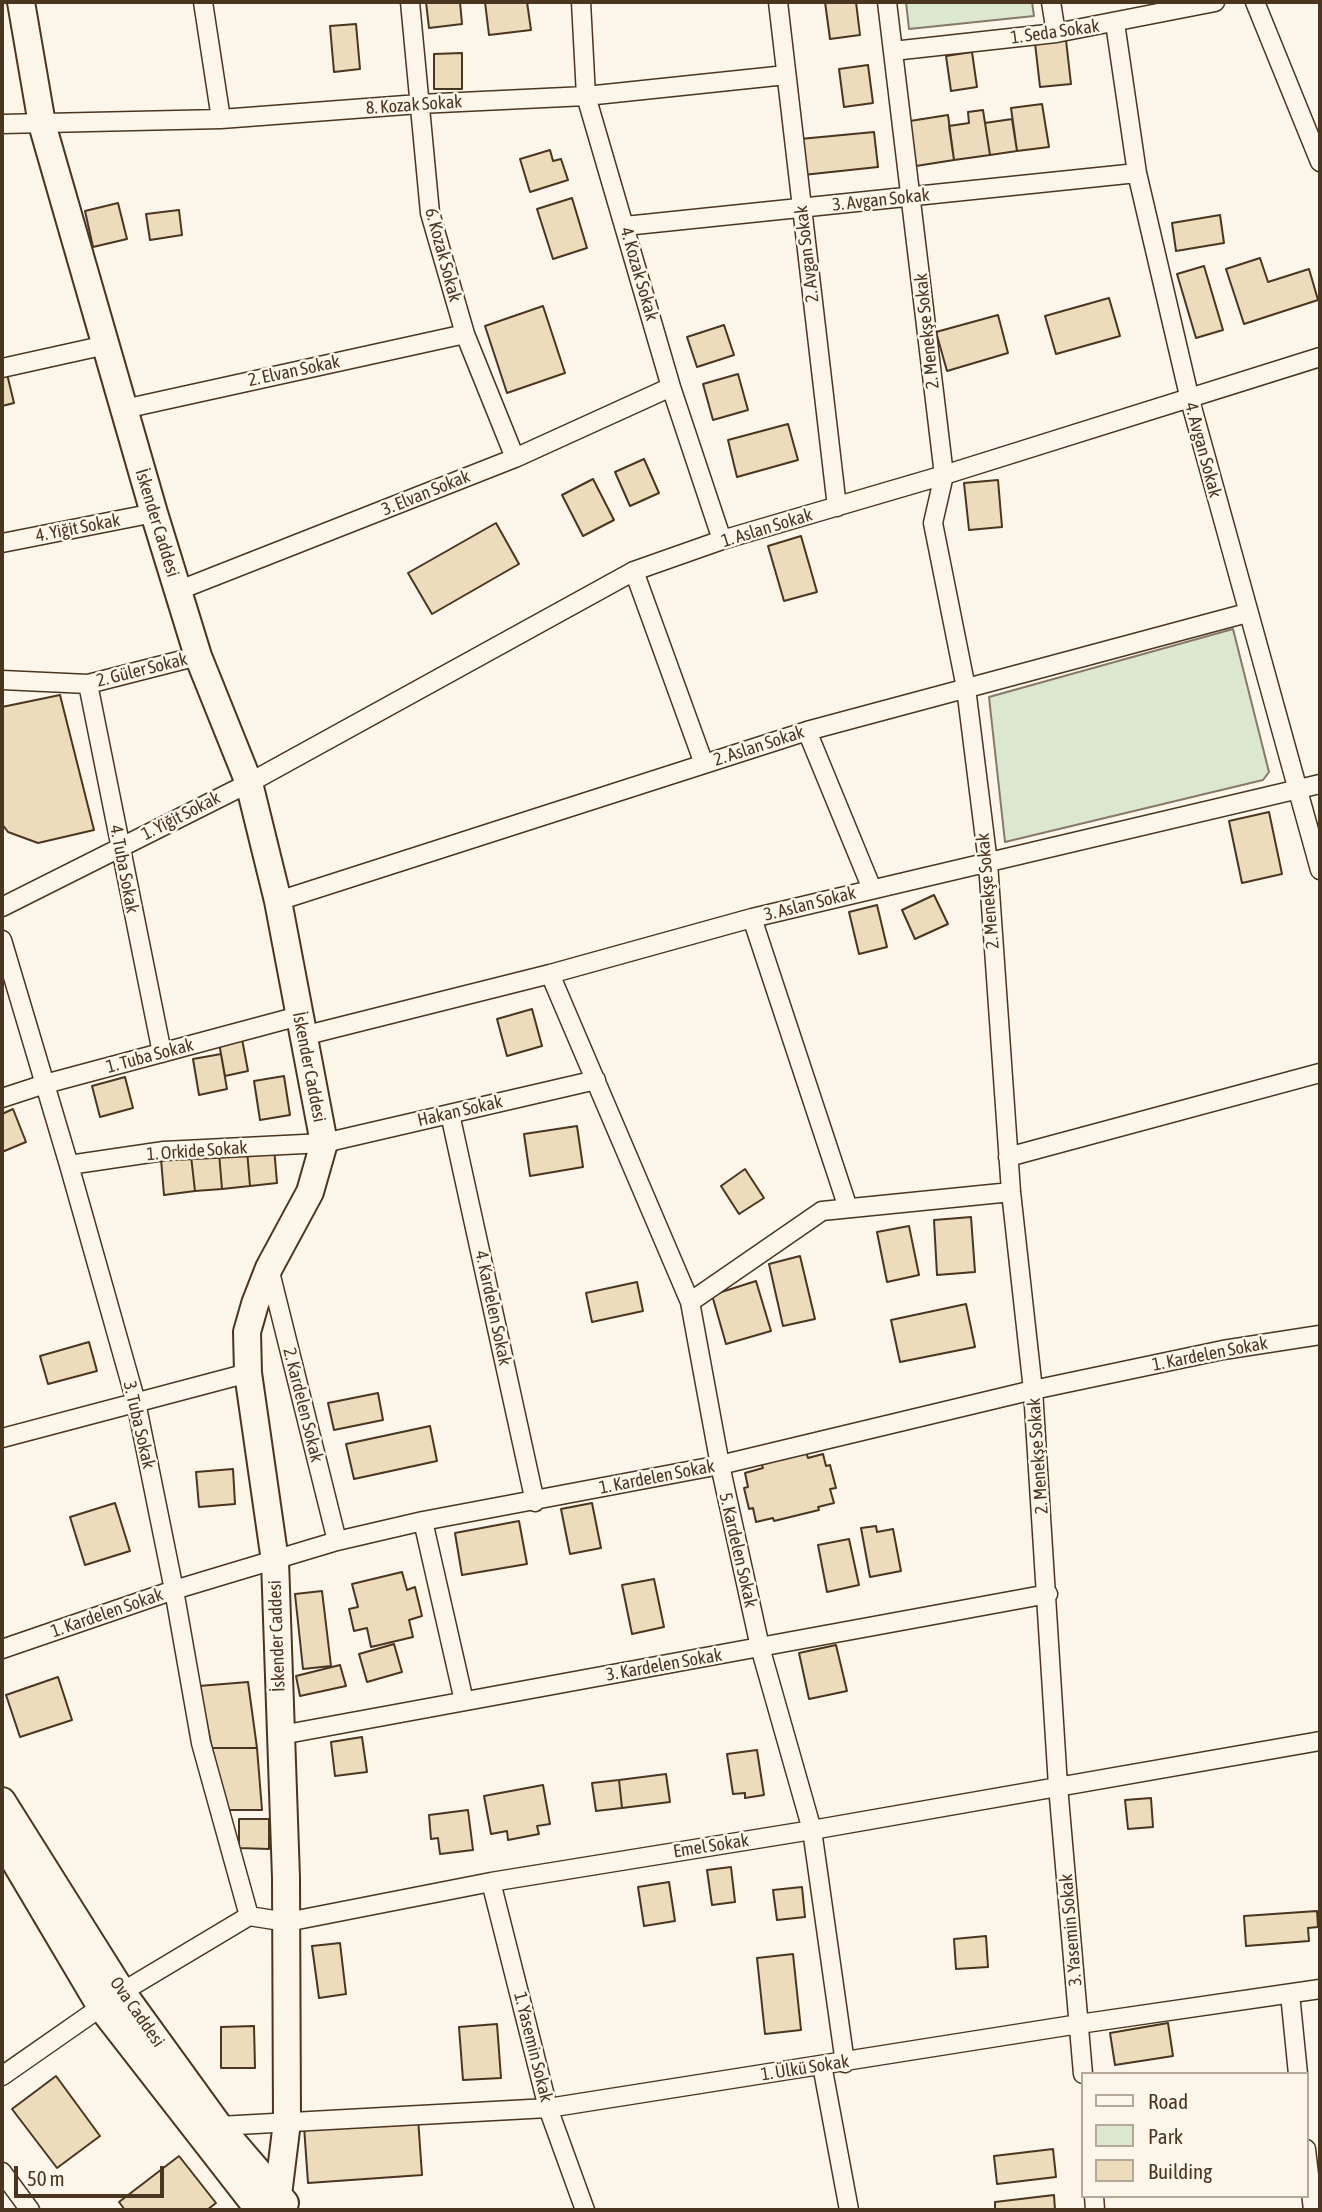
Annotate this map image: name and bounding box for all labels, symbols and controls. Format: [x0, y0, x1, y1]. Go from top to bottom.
street label: 1. Seda Sokak [1009, 15, 1101, 49]
street label: 8. Kozak Sokak [365, 91, 463, 119]
street label: 3. Avgan Sokak [831, 184, 931, 216]
street label: 2. Avgan Sokak [790, 204, 824, 304]
street label: 6. Kozak Sokak [420, 206, 466, 304]
street label: 4. Kozak Sokak [615, 225, 663, 323]
street label: 2. Menekşe Sokak [910, 272, 944, 390]
street label: 2. Elvan Sokak [246, 351, 342, 391]
street label: 4. Avgan Sokak [1180, 400, 1226, 500]
street label: 3. Elvan Sokak [379, 465, 473, 521]
street label: İskender Caddesi [130, 466, 184, 580]
street label: 1. Aslan Sokak [719, 504, 815, 552]
street label: 4. Yiğit Sokak [34, 509, 122, 547]
street label: 2. Güler Sokak [94, 648, 190, 692]
street label: 2. Aslan Sokak [711, 721, 807, 771]
street label: 1. Yiğit Sokak [138, 787, 224, 845]
street label: 4. Tuba Sokak [105, 823, 143, 915]
street label: 2. Menekşe Sokak [972, 832, 1004, 950]
street label: 3. Aslan Sokak [762, 882, 858, 926]
street label: İskender Caddesi [288, 1010, 330, 1124]
street label: 1. Tuba Sokak [104, 1034, 196, 1078]
street label: Hakan Sokak [415, 1091, 505, 1131]
street label: 1. Orkide Sokak [146, 1137, 248, 1165]
street label: 4. Kardelen Sokak [470, 1248, 516, 1368]
street label: 1. Kardelen Sokak [1150, 1332, 1270, 1376]
street label: 2. Kardelen Sokak [278, 1346, 328, 1464]
street label: 3. Tuba Sokak [118, 1379, 160, 1471]
street label: 2. Menekşe Sokak [1023, 1397, 1053, 1515]
street label: 1. Kardelen Sokak [597, 1455, 717, 1499]
street label: 5. Kardelen Sokak [714, 1490, 762, 1610]
street label: İskender Caddesi [264, 1580, 290, 1692]
street label: 1. Kardelen Sokak [48, 1584, 166, 1642]
street label: 3. Kardelen Sokak [604, 1644, 724, 1686]
street label: Emel Sokak [672, 1829, 750, 1863]
street label: 3. Yasemin Sokak [1055, 1873, 1087, 1987]
street label: Ova Caddesi [105, 1973, 169, 2051]
street label: 1. Yasemin Sokak [509, 1990, 557, 2104]
street label: 1. Ülkü Sokak [759, 2050, 851, 2086]
legend [1080, 2072, 1308, 2198]
text: Road [1148, 2089, 1188, 2113]
text: Park [1148, 2124, 1183, 2148]
scale bar [18, 2152, 168, 2196]
text: Building [1148, 2159, 1212, 2183]
text: 50 m [27, 2166, 65, 2190]

